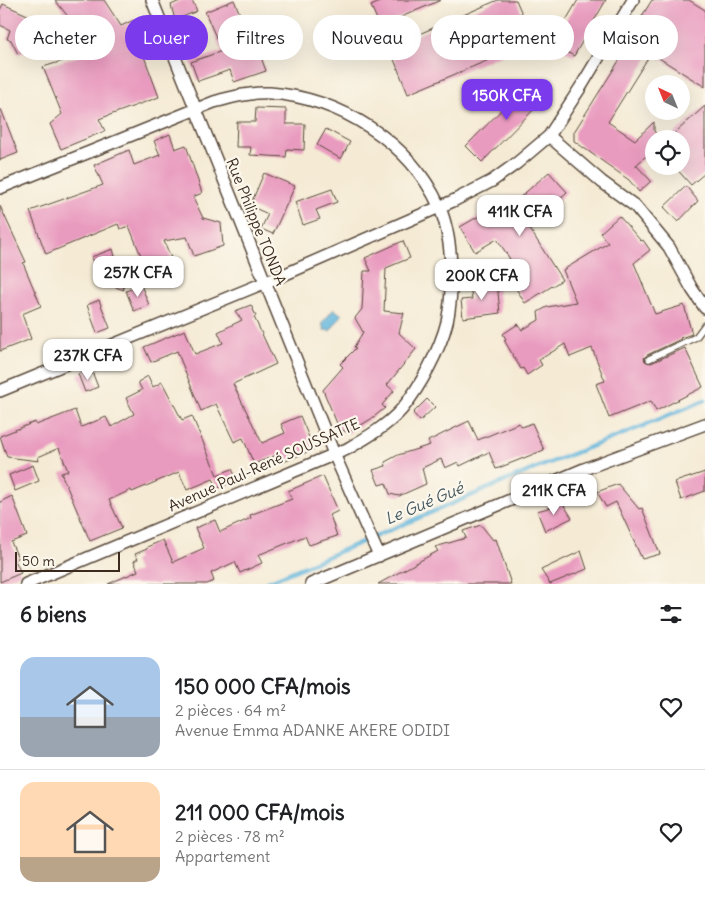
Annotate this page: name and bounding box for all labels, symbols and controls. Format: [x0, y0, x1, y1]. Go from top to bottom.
chip: Acheter [15, 15, 115, 60]
chip: Louer [125, 15, 208, 60]
chip: Filtres [218, 15, 303, 60]
chip: Nouveau [313, 15, 421, 60]
chip: Appartement [431, 15, 574, 60]
chip: Maison [584, 15, 678, 60]
north arrow [645, 75, 690, 120]
map controls [645, 75, 690, 175]
pin: 150K CFA [455, 78, 559, 121]
text: 150K CFA [473, 85, 541, 105]
button: locate [645, 130, 690, 175]
street label: Rue Philippe TONDA [222, 155, 291, 289]
pin: 411K CFA [468, 194, 572, 237]
text: 411K CFA [488, 201, 552, 221]
pin: 257K CFA [86, 256, 190, 298]
pin: 200K CFA [430, 258, 534, 301]
text: 257K CFA [104, 262, 172, 282]
text: 200K CFA [446, 265, 518, 285]
pin: 237K CFA [36, 338, 140, 381]
text: 237K CFA [54, 345, 122, 365]
street label: Avenue Paul-René SOUSSATTE [165, 414, 363, 515]
pin: 211K CFA [502, 474, 606, 516]
water label: Le Gué Gué [382, 477, 468, 528]
text: 211K CFA [522, 480, 586, 500]
scale bar [15, 549, 120, 572]
text: 50 m [22, 552, 55, 570]
icon: filters [657, 600, 685, 628]
text: 6 biens [20, 601, 86, 628]
text: 150 000 CFA/mois [175, 673, 351, 700]
icon: home [60, 677, 120, 737]
icon: heart [657, 693, 685, 721]
text: 2 pièces · 64 m² [175, 700, 286, 720]
text: Avenue Emma ADANKE AKERE ODIDI [175, 720, 450, 740]
text: 211 000 CFA/mois [175, 799, 345, 826]
icon: home [60, 802, 120, 862]
icon: heart [657, 818, 685, 846]
text: 2 pièces · 78 m² [175, 826, 285, 846]
text: Appartement [175, 846, 270, 866]

